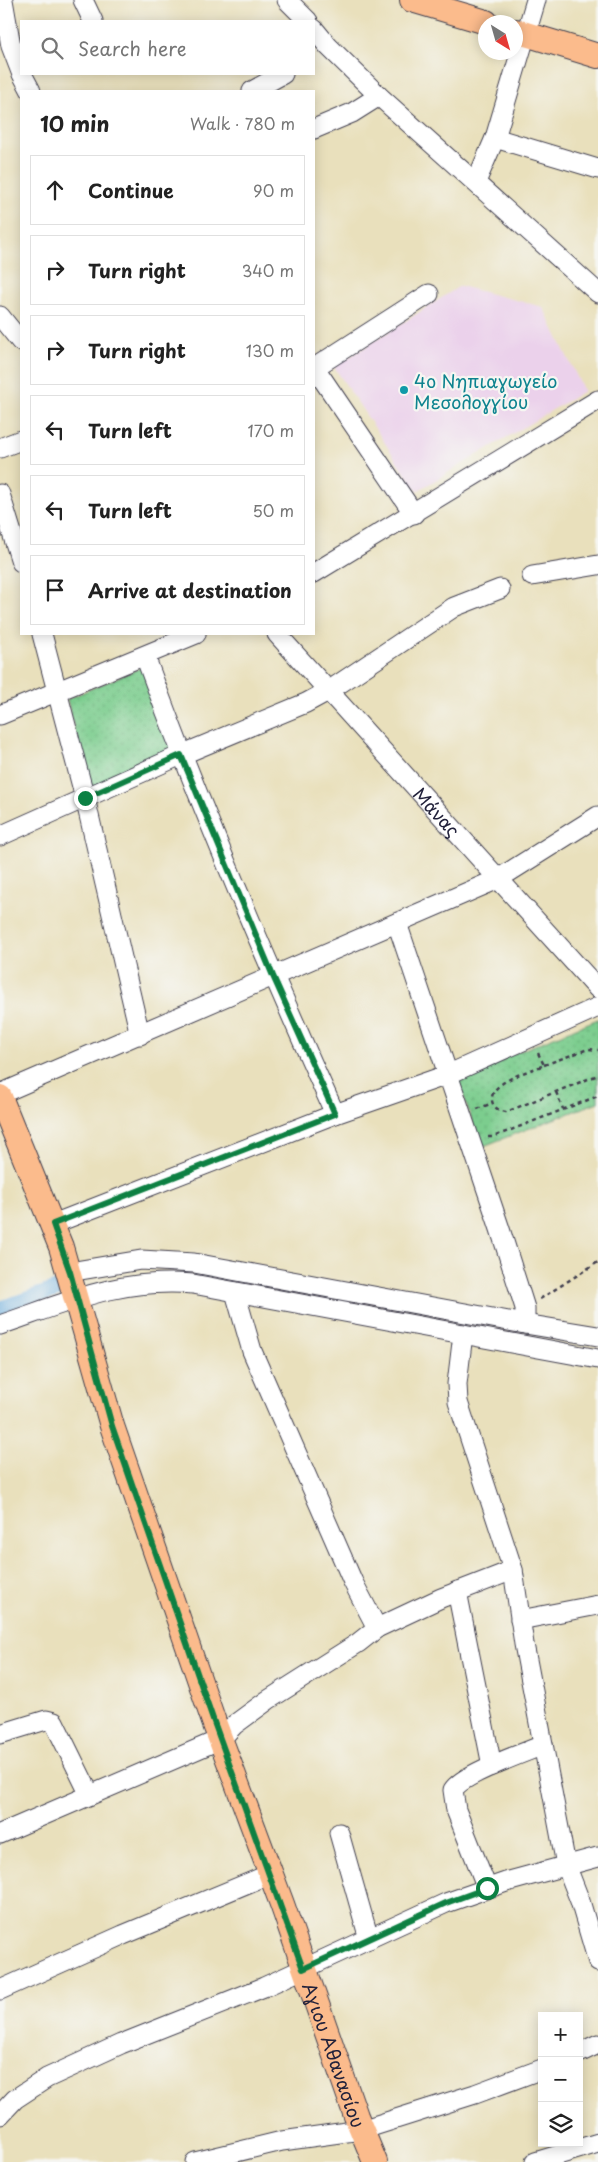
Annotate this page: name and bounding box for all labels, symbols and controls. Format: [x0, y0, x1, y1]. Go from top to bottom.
north arrow [478, 15, 523, 60]
search box [20, 20, 315, 75]
icon: search [38, 34, 66, 62]
text: Search here [78, 34, 187, 62]
text: 10 min [40, 107, 110, 139]
text: Walk · 780 m [190, 111, 295, 135]
icon: ahead [41, 176, 69, 204]
text: Continue [88, 176, 174, 204]
text: 90 m [253, 178, 294, 202]
icon: right [41, 256, 69, 284]
text: Turn right [88, 256, 186, 284]
text: 340 m [242, 258, 294, 282]
icon: right [41, 336, 69, 364]
text: Turn right [88, 336, 186, 364]
text: 130 m [246, 338, 294, 362]
place label: 4ο Νηπιαγωγείο Μεσολογγίου [414, 367, 557, 415]
marker: 4ο Νηπιαγωγείο Μεσολογγίου [398, 384, 410, 396]
icon: left [41, 416, 69, 444]
text: Turn left [88, 416, 172, 444]
text: 170 m [248, 418, 294, 442]
icon: left [41, 496, 69, 524]
text: Turn left [88, 496, 172, 524]
text: 50 m [253, 498, 294, 522]
icon: arrive [41, 576, 69, 604]
text: Arrive at destination [88, 576, 292, 604]
street label: Μάνας [408, 781, 467, 842]
route end [74, 787, 97, 810]
route start [476, 1877, 499, 1900]
street label: Αγιου Αθανασίου [297, 1978, 373, 2131]
map controls [538, 2012, 583, 2147]
button: + [538, 2012, 583, 2057]
button: − [538, 2057, 583, 2102]
button: layers [538, 2102, 583, 2147]

